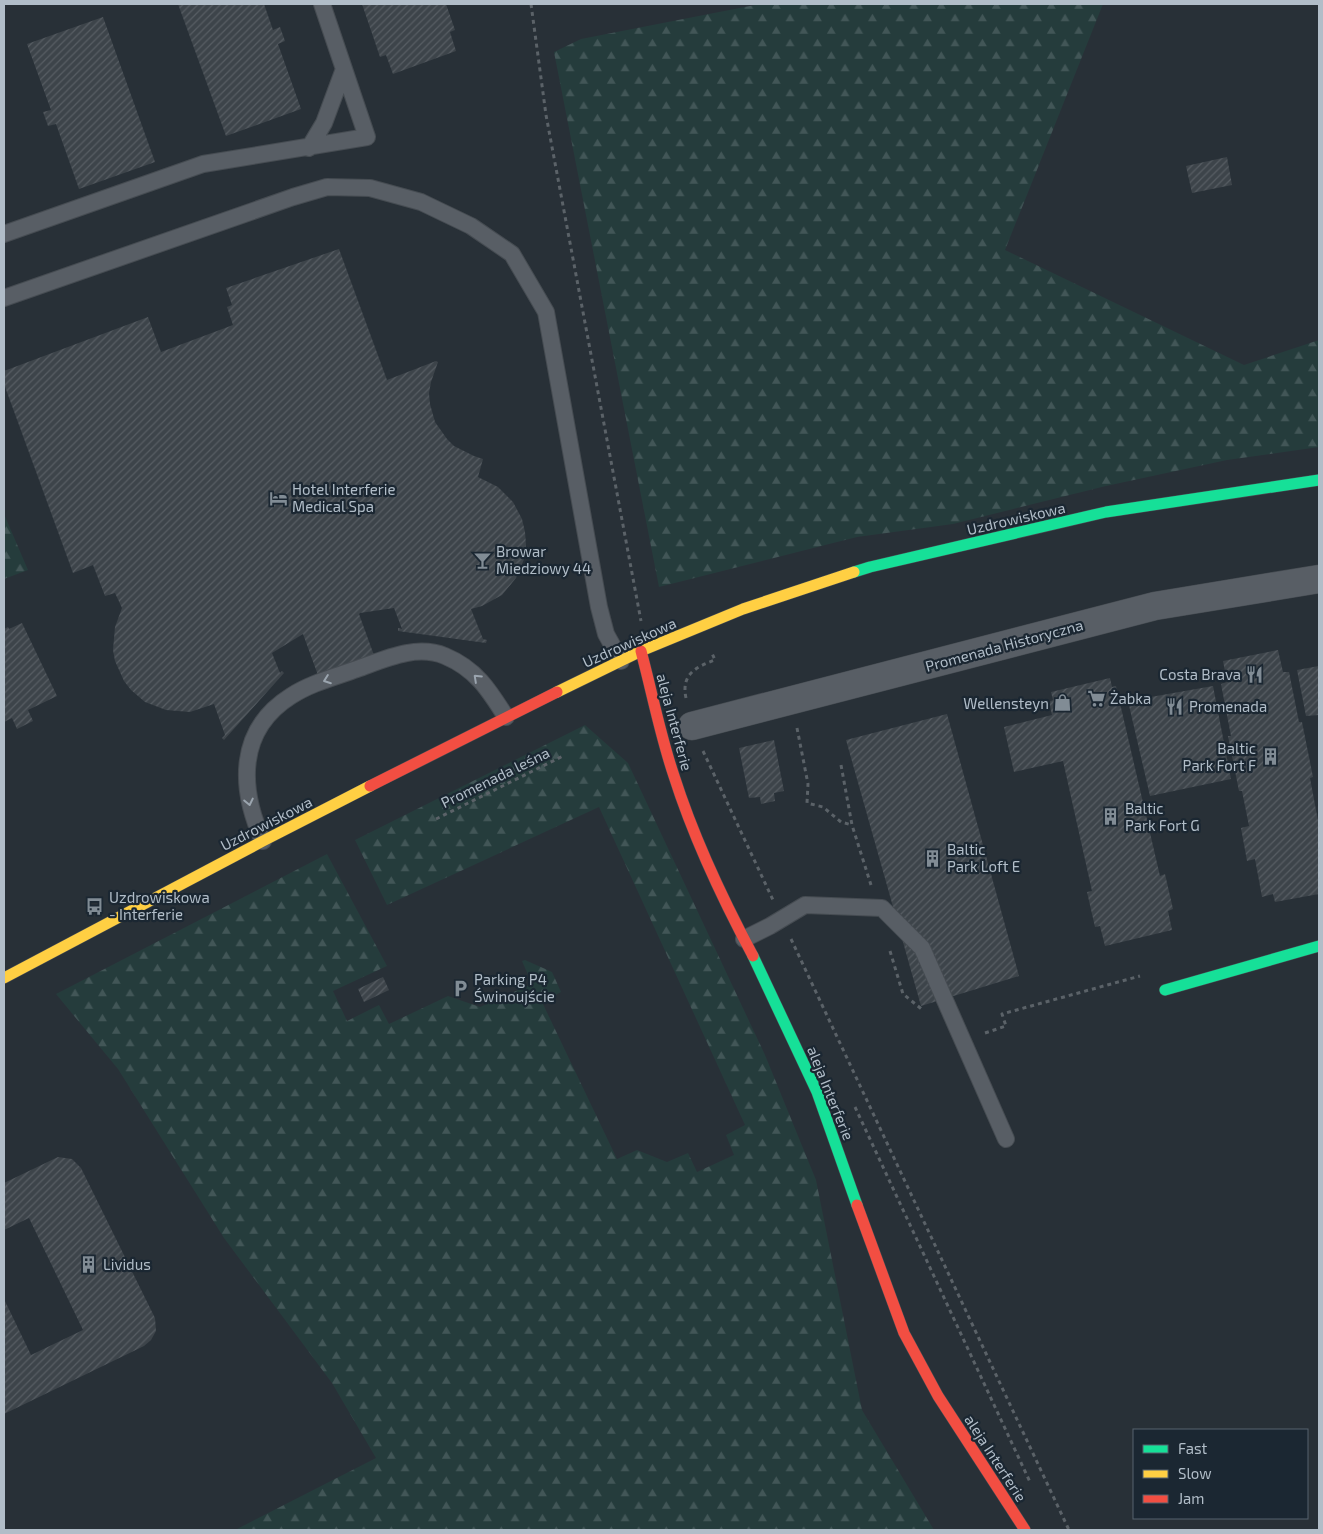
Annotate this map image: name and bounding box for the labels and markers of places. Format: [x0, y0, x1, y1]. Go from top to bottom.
place label: Hotel Interferie Medical Spa [292, 480, 396, 515]
hotel icon: Hotel Interferie Medical Spa [268, 488, 288, 508]
place label: Browar Miedziowy 44 [496, 542, 591, 577]
bar icon: Browar Miedziowy 44 [472, 550, 492, 570]
restaurant icon: Costa Brava [1245, 664, 1265, 684]
place label: Costa Brava [1159, 665, 1241, 683]
supermarket icon: Żabka [1086, 688, 1106, 708]
place label: Żabka [1110, 689, 1151, 707]
shop icon: Wellensteyn [1053, 693, 1073, 713]
place label: Wellensteyn [963, 694, 1049, 712]
restaurant icon: Promenada [1165, 696, 1185, 716]
place label: Promenada [1189, 697, 1267, 715]
place label: Baltic Park Fort F [1183, 739, 1256, 774]
building icon: Baltic Park Fort F [1260, 747, 1280, 767]
place label: Baltic Park Fort G [1125, 799, 1200, 834]
building icon: Baltic Park Fort G [1101, 807, 1121, 827]
place label: Baltic Park Loft E [947, 840, 1020, 875]
building icon: Baltic Park Loft E [923, 848, 943, 868]
place label: Uzdrowiskowa - Interferie [109, 888, 210, 923]
bus stop icon: Uzdrowiskowa - Interferie [85, 896, 105, 916]
place label: Parking P4 Świnoujście [474, 970, 555, 1006]
parking icon: Parking P4 Świnoujście [450, 978, 470, 998]
building icon: Lividus [79, 1254, 99, 1274]
place label: Lividus [103, 1255, 151, 1273]

